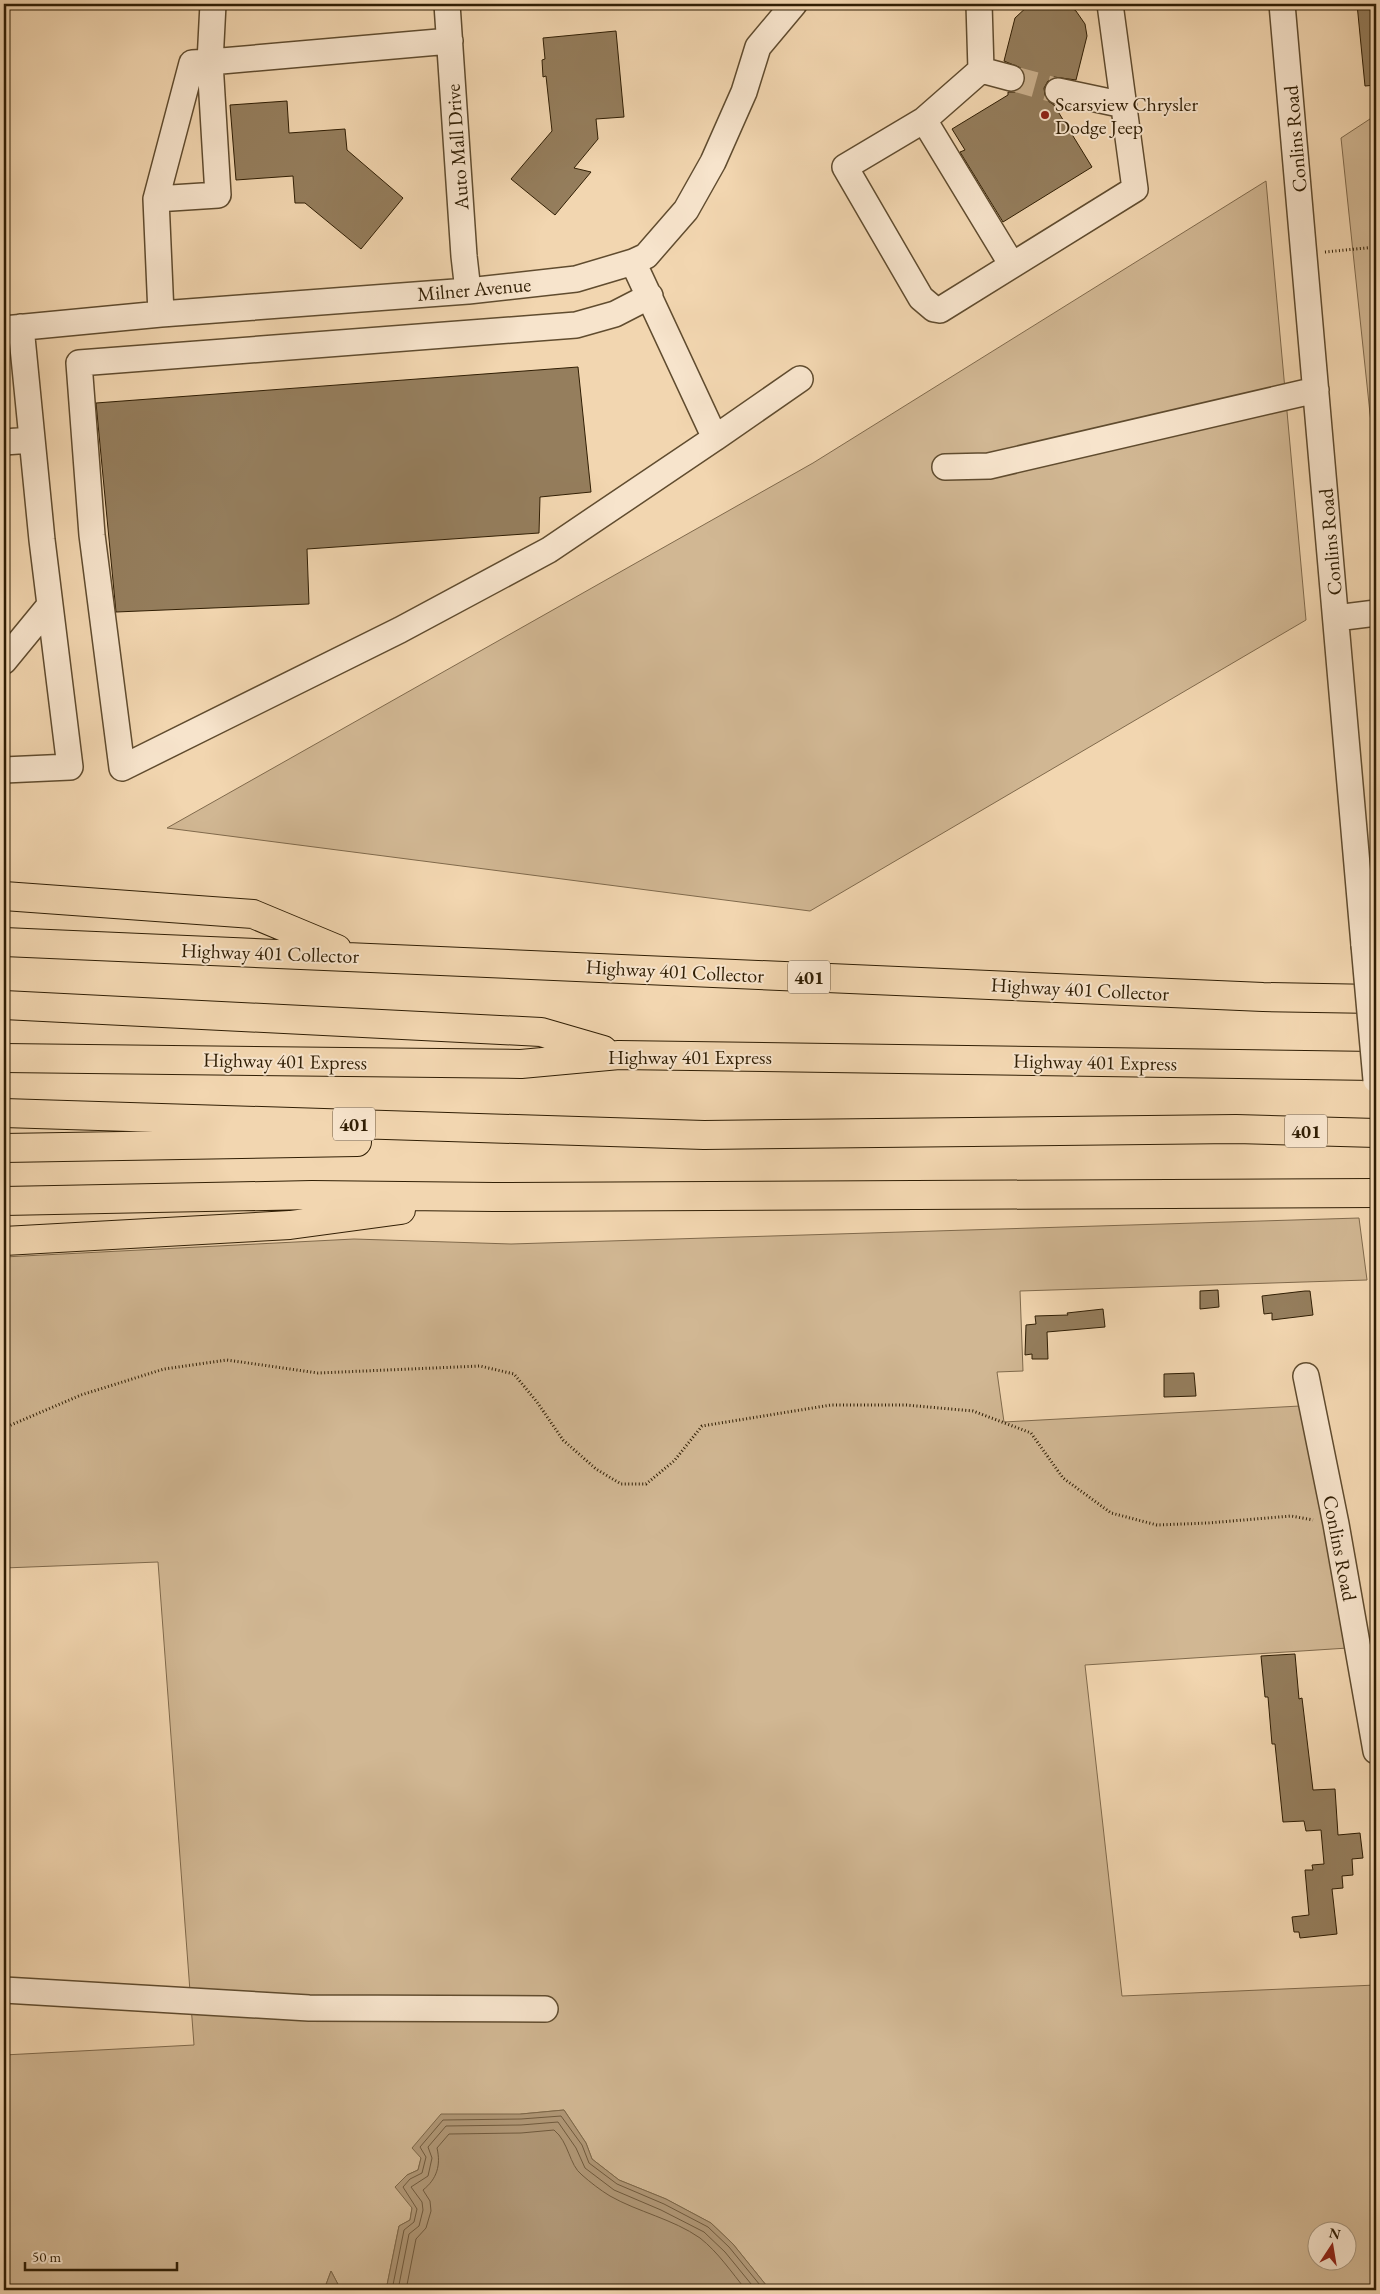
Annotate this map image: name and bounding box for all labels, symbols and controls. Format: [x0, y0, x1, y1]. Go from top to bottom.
street label: Auto Mall Drive [440, 83, 474, 212]
street label: Conlins Road [1277, 84, 1313, 194]
place label: Scarsview Chrysler Dodge Jeep [1055, 91, 1198, 140]
marker: Scarsview Chrysler Dodge Jeep [1039, 109, 1051, 121]
street label: Milner Avenue [416, 271, 532, 307]
street label: Conlins Road [1312, 487, 1348, 597]
street label: Highway 401 Collector [180, 937, 360, 969]
street label: Highway 401 Collector [585, 953, 765, 989]
road number: 401 [788, 960, 830, 994]
street label: Highway 401 Collector [990, 971, 1170, 1007]
street label: Highway 401 Express [608, 1044, 772, 1070]
street label: Highway 401 Express [203, 1047, 367, 1075]
street label: Highway 401 Express [1013, 1048, 1177, 1076]
road number: 401 [333, 1108, 375, 1140]
road number: 401 [1285, 1114, 1327, 1148]
street label: Conlins Road [1317, 1493, 1363, 1604]
north arrow [1308, 2222, 1358, 2272]
text: N [1327, 2223, 1343, 2243]
scale bar [25, 2239, 178, 2271]
text: 50 m [32, 2247, 61, 2266]

